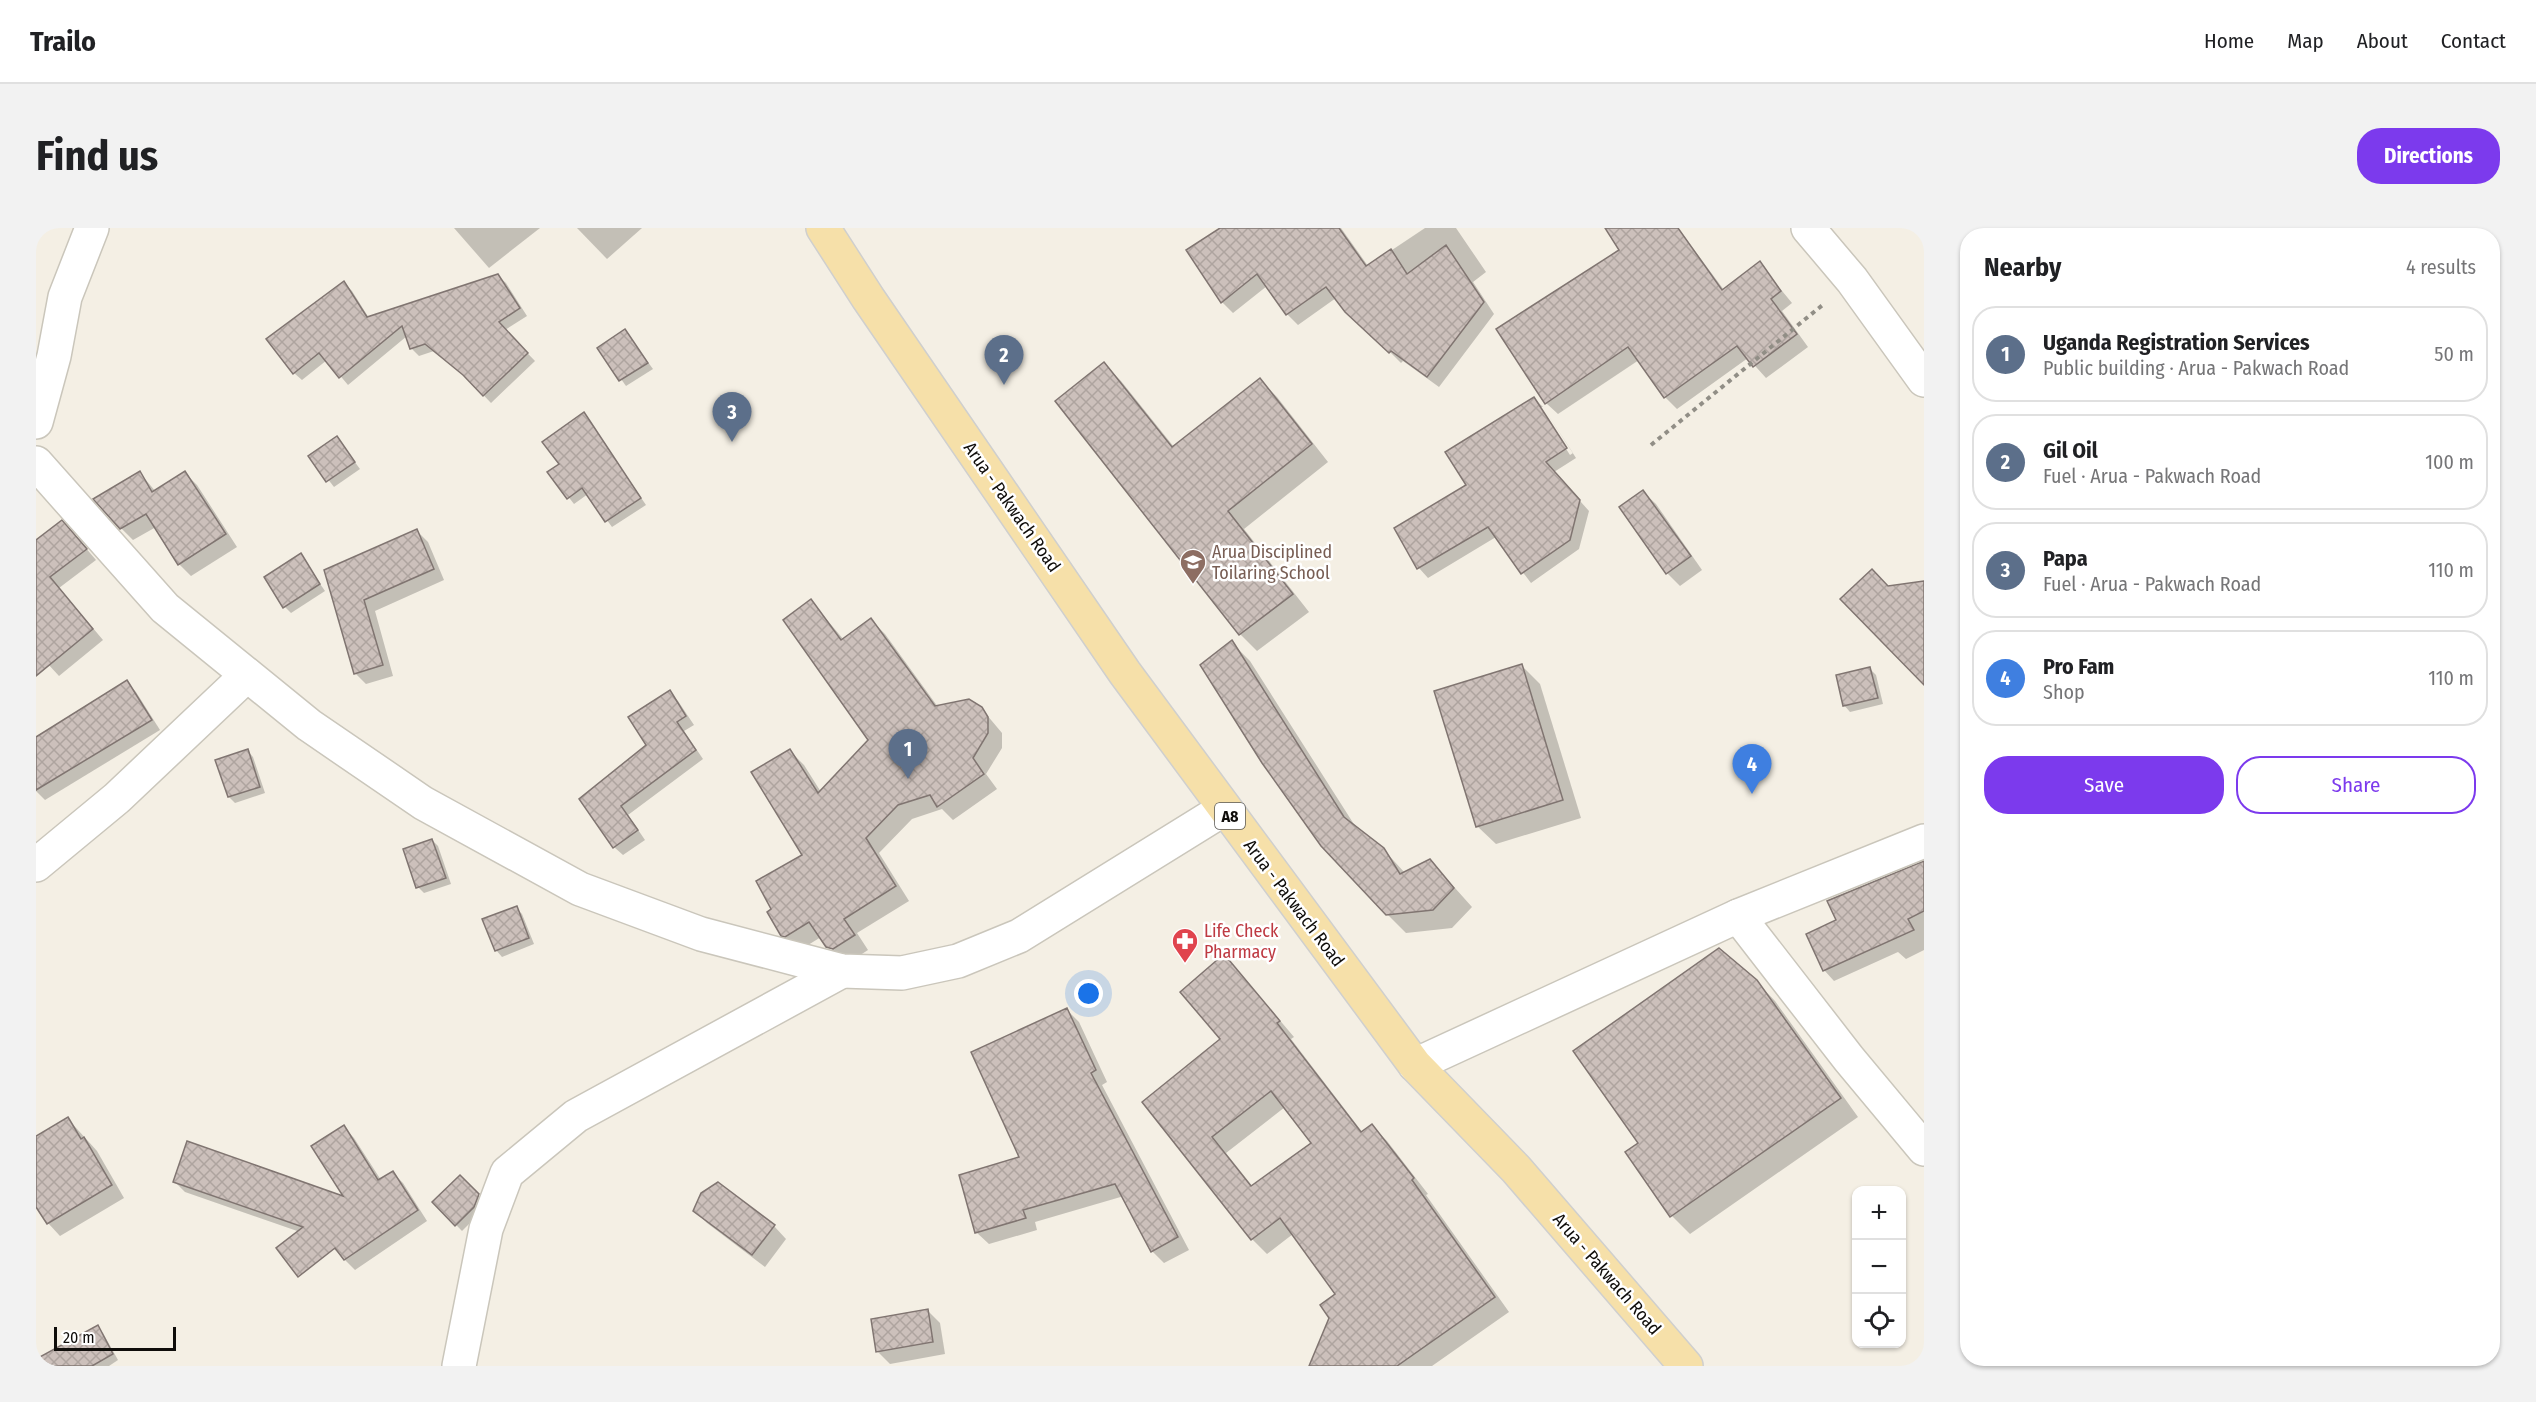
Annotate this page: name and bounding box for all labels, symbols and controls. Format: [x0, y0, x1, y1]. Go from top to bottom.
text: Trailo [30, 25, 96, 58]
text: Home [2204, 28, 2254, 54]
text: Map [2287, 28, 2324, 54]
text: About [2357, 28, 2408, 54]
text: Contact [2441, 28, 2506, 54]
button: Directions [2357, 128, 2500, 184]
text: Find us [36, 131, 158, 181]
text: Nearby [1984, 252, 2061, 283]
text: 4 results [2406, 255, 2476, 279]
text: Uganda Registration Services [2043, 329, 2310, 356]
pin: 2 [984, 336, 1024, 385]
text: 1 [2001, 342, 2010, 366]
text: 50 m [2434, 342, 2474, 366]
text: Public building · Arua - Pakwach Road [2043, 356, 2349, 380]
pin: 3 [712, 392, 752, 442]
text: Gil Oil [2043, 437, 2098, 464]
street label: Arua - Pakwach Road [959, 438, 1065, 576]
text: 2 [2001, 450, 2010, 474]
text: 100 m [2425, 450, 2474, 474]
text: Fuel · Arua - Pakwach Road [2043, 464, 2261, 488]
place label: Arua Disciplined Toilaring School [1212, 541, 1332, 584]
text: Papa [2043, 545, 2088, 572]
school or university icon: Arua Disciplined Toilaring School [1178, 547, 1208, 585]
text: 3 [2001, 558, 2010, 582]
text: 110 m [2428, 558, 2474, 582]
text: Fuel · Arua - Pakwach Road [2043, 572, 2261, 596]
text: Pro Fam [2043, 653, 2114, 680]
text: 4 [2000, 666, 2011, 690]
text: 110 m [2428, 666, 2474, 690]
text: Shop [2043, 680, 2085, 704]
pin: 1 [888, 730, 928, 779]
pin: 4 [1732, 744, 1772, 794]
button: Save [1984, 756, 2224, 814]
button: Share [2236, 756, 2476, 814]
road number: A8 [1215, 803, 1245, 829]
street label: Arua - Pakwach Road [1239, 835, 1349, 971]
place label: Life Check Pharmacy [1204, 920, 1279, 963]
pharmacy icon: Life Check Pharmacy [1170, 926, 1200, 964]
your location [1074, 979, 1103, 1008]
map controls [1852, 1186, 1906, 1348]
button: + [1852, 1186, 1906, 1240]
street label: Arua - Pakwach Road [1548, 1209, 1666, 1339]
button: − [1852, 1240, 1906, 1294]
button: locate [1852, 1294, 1906, 1348]
scale bar [54, 1324, 176, 1352]
text: 20 m [63, 1328, 94, 1347]

